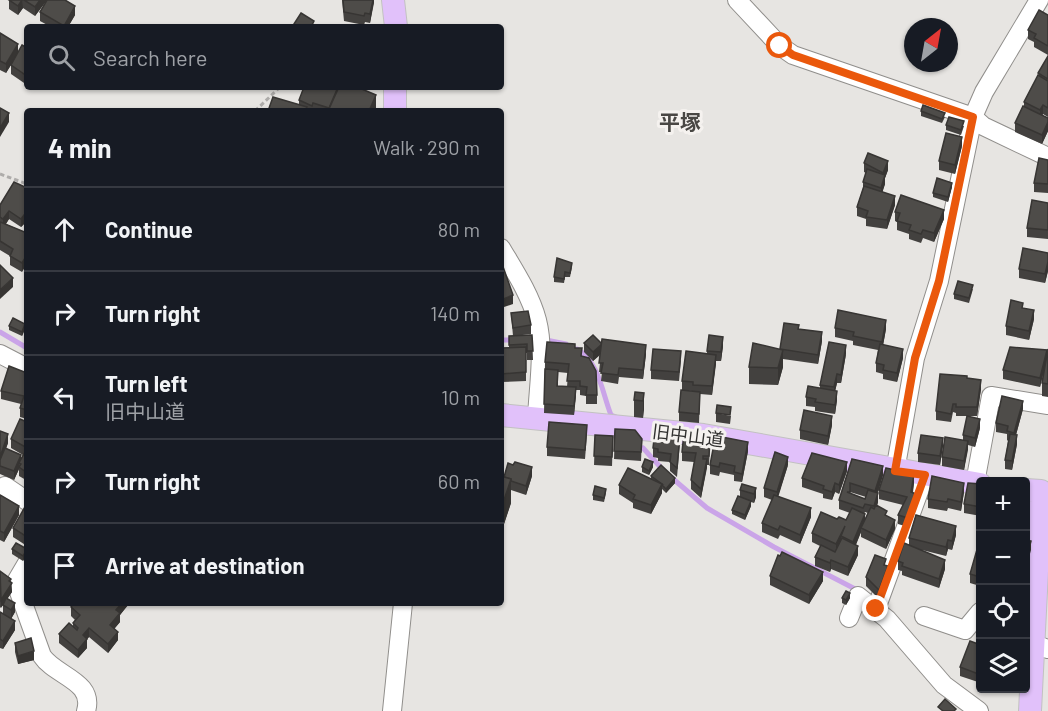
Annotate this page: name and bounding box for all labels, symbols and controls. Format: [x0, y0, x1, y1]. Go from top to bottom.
north arrow [904, 18, 958, 72]
search box [24, 24, 504, 90]
route start [766, 32, 792, 58]
icon: search [45, 41, 78, 74]
text: Search here [93, 44, 207, 70]
district label: 平塚 [659, 109, 701, 134]
text: 4 min [48, 132, 112, 163]
text: Walk · 290 m [373, 135, 480, 159]
icon: ahead [48, 213, 81, 246]
text: Continue [105, 216, 193, 242]
text: 80 m [438, 217, 480, 241]
icon: right [48, 297, 81, 330]
text: Turn right [105, 300, 200, 326]
text: 140 m [430, 301, 480, 325]
text: Turn left [105, 370, 188, 396]
icon: left [48, 381, 81, 414]
text: 10 m [441, 385, 480, 409]
text: 旧中山道 [105, 399, 185, 423]
street label: 旧中山道 [651, 420, 725, 450]
icon: right [48, 465, 81, 498]
text: Turn right [105, 468, 200, 494]
text: 60 m [438, 469, 480, 493]
map controls [976, 477, 1030, 693]
button: + [976, 477, 1030, 531]
button: − [976, 531, 1030, 585]
icon: arrive [48, 549, 81, 582]
text: Arrive at destination [105, 552, 304, 578]
button: locate [976, 585, 1030, 639]
route end [862, 595, 888, 621]
button: layers [976, 639, 1030, 693]

